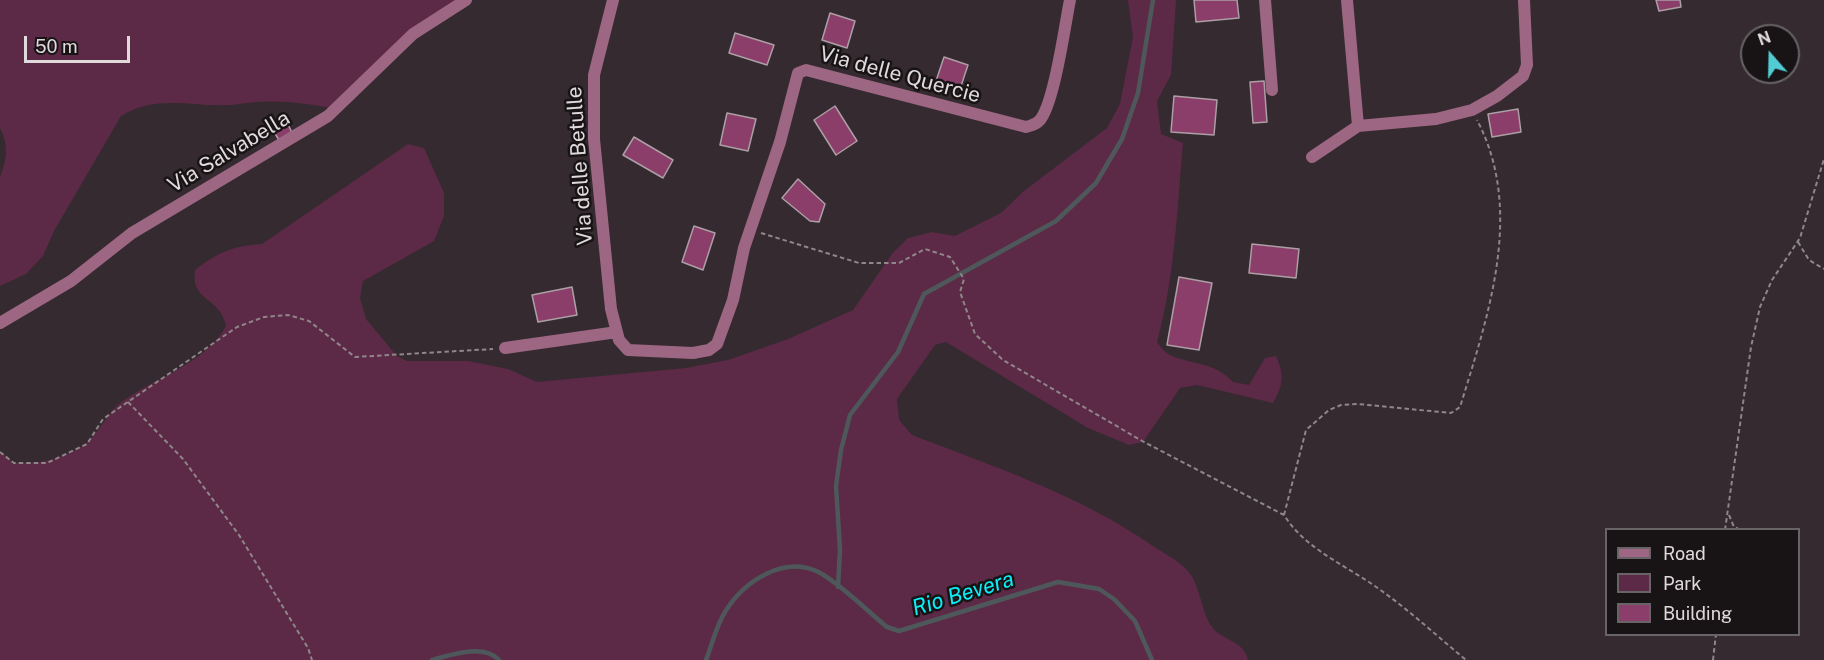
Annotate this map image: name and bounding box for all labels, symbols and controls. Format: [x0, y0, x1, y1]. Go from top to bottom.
scale bar [27, 24, 134, 62]
north arrow [1740, 24, 1800, 84]
text: N [1755, 27, 1773, 50]
text: 50 m [35, 36, 78, 57]
street label: Via delle Quercie [817, 41, 983, 109]
street label: Via delle Betulle [562, 86, 598, 246]
street label: Via Salvabella [163, 106, 295, 198]
legend [1605, 528, 1800, 636]
text: Road [1663, 543, 1706, 564]
water label: Rio Bevera [909, 566, 1017, 622]
text: Park [1663, 573, 1701, 594]
text: Building [1663, 603, 1732, 624]

